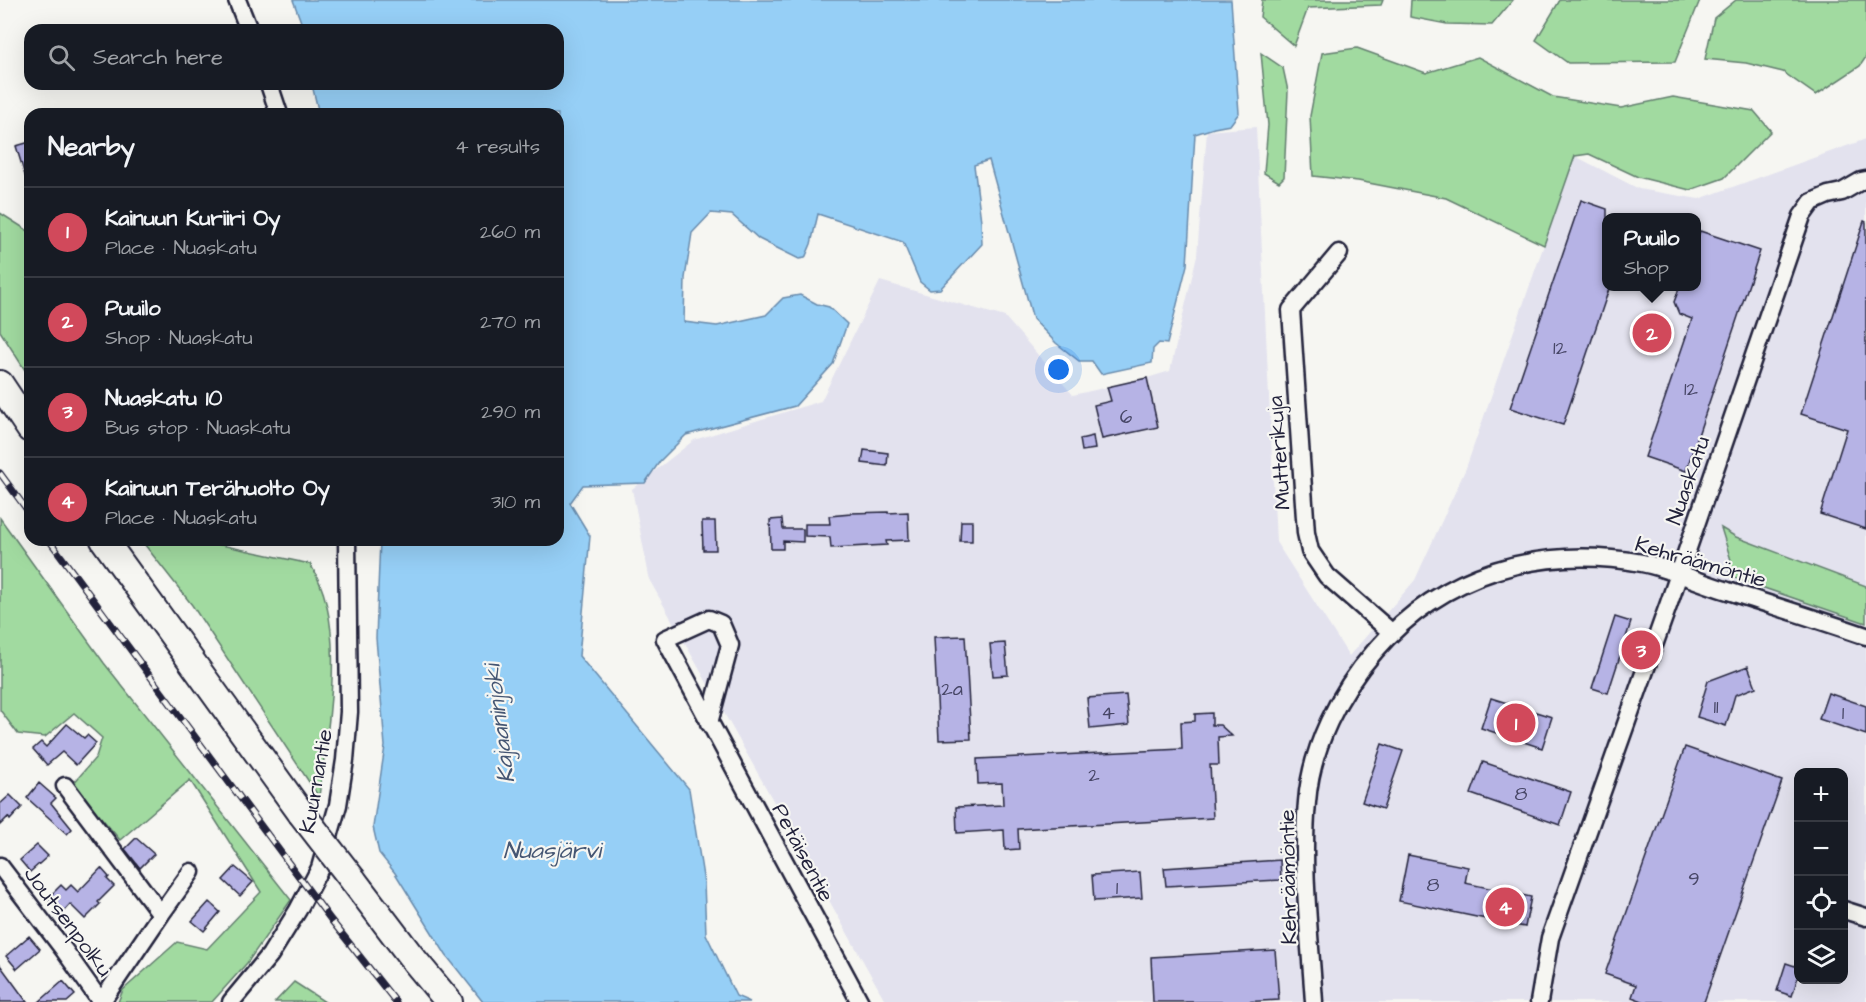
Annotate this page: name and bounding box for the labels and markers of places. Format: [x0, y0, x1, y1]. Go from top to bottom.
pin: 2 [1632, 310, 1672, 356]
pin: 3 [1622, 628, 1660, 672]
pin: 1 [1496, 700, 1536, 746]
pin: 4 [1486, 884, 1524, 930]

